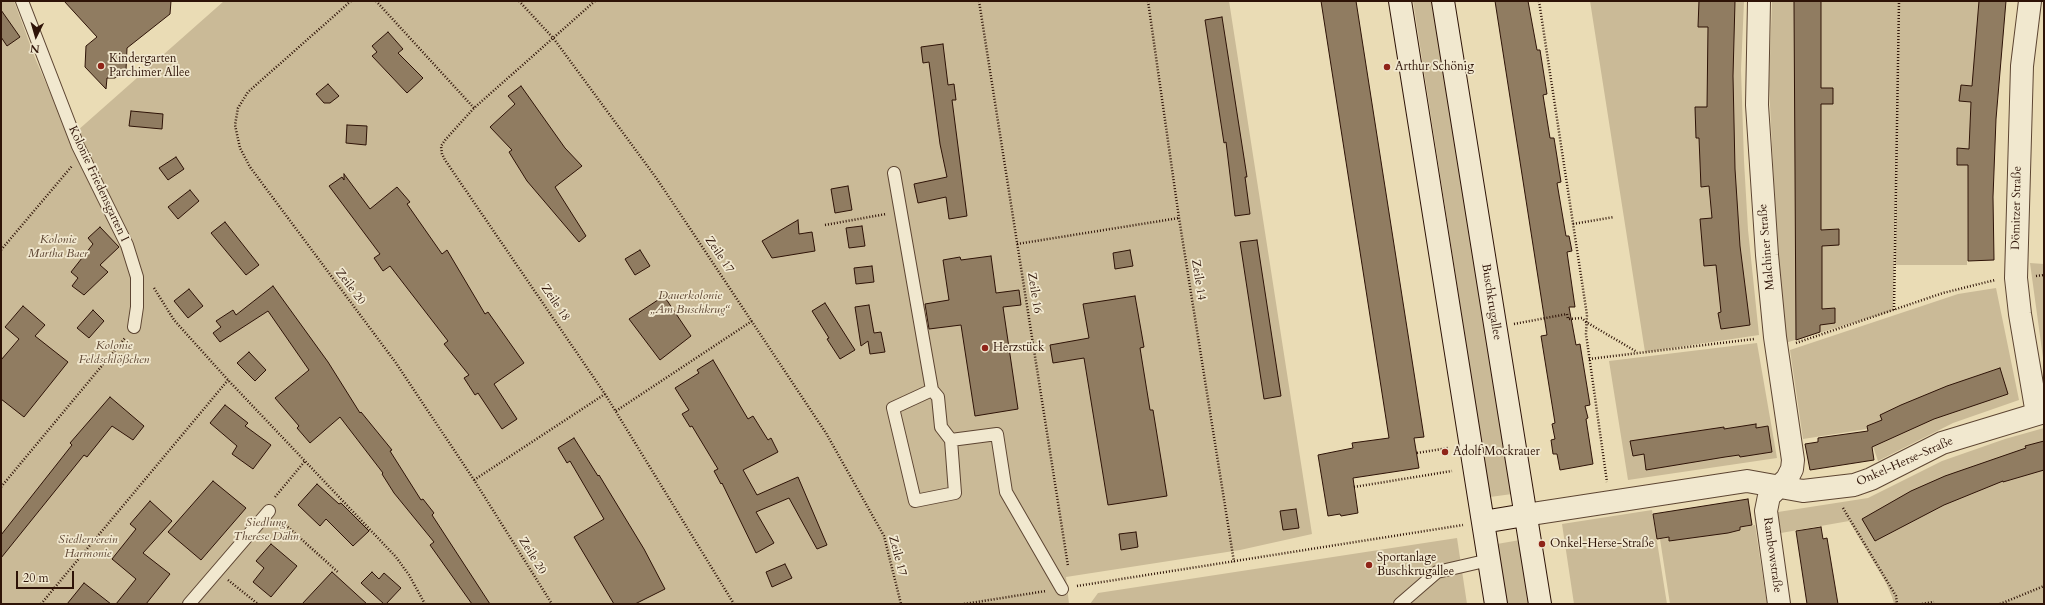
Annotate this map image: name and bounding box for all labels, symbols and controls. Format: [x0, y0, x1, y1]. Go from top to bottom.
north arrow [16, 16, 56, 56]
text: N [30, 41, 40, 56]
place label: Kindergarten Parchimer Allee [109, 52, 190, 80]
place label: Arthur Schönig [1395, 60, 1474, 74]
marker: Kindergarten Parchimer Allee [96, 61, 106, 71]
marker: Arthur Schönig [1382, 62, 1392, 72]
street label: Kolonie Friedensgarten I [65, 124, 131, 244]
street label: Dömitzer Straße [2009, 166, 2025, 250]
street label: Malchiner Straße [1756, 203, 1778, 291]
park label: Kolonie Martha Baer [28, 233, 88, 261]
street label: Zeile 17 [701, 234, 737, 276]
street label: Zeile 14 [1188, 258, 1208, 302]
street label: Buschkrugallee [1478, 263, 1504, 341]
street label: Zeile 20 [332, 266, 368, 308]
street label: Zeile 16 [1024, 271, 1044, 315]
street label: Zeile 18 [537, 282, 573, 324]
park label: Dauerkolonie „Am Buschkrug“ [650, 289, 730, 317]
park label: Kolonie Feldschlößchen [79, 339, 149, 367]
place label: Herzstück [993, 341, 1044, 355]
marker: Herzstück [980, 343, 990, 353]
street label: Onkel-Herse-Straße [1855, 434, 1955, 490]
place label: Adolf Mockrauer [1453, 445, 1540, 459]
marker: Adolf Mockrauer [1440, 447, 1450, 457]
park label: Siedlung Therese Dähn [233, 516, 299, 544]
street label: Rambowstraße [1760, 516, 1784, 594]
park label: Siedlerverein Harmonie [58, 533, 118, 561]
street label: Zeile 17 [885, 534, 909, 578]
street label: Zeile 20 [515, 535, 549, 577]
place label: Onkel-Herse-Straße [1550, 537, 1654, 551]
marker: Onkel-Herse-Straße [1537, 539, 1547, 549]
place label: Sportanlage Buschkrugallee [1377, 551, 1454, 579]
marker: Sportanlage Buschkrugallee [1364, 560, 1374, 570]
scale bar [18, 563, 76, 589]
text: 20 m [23, 570, 49, 586]

